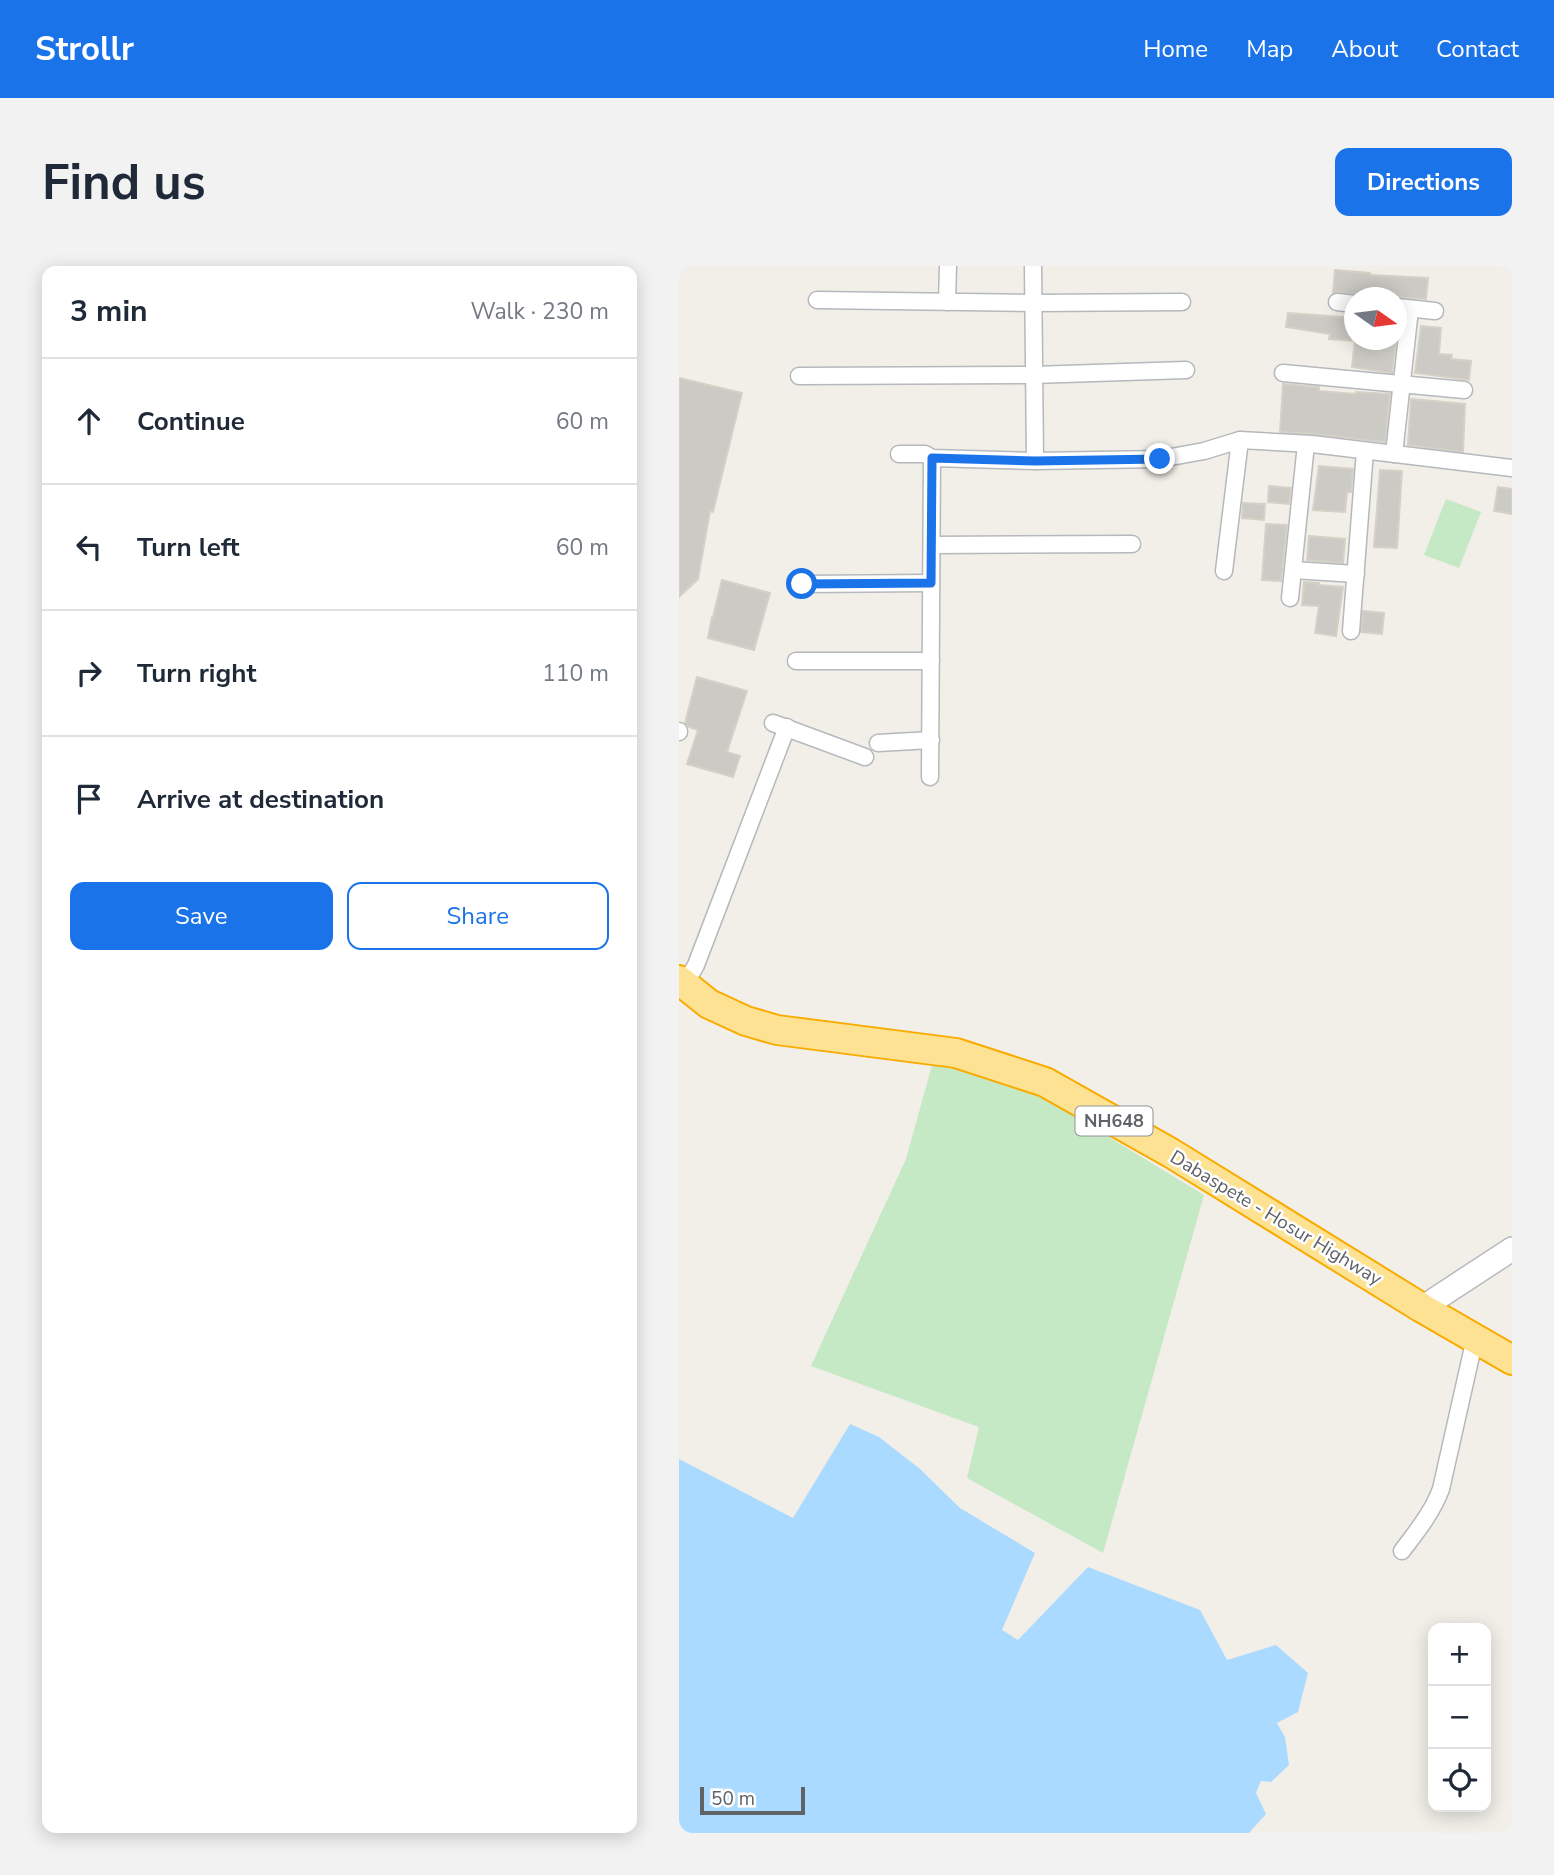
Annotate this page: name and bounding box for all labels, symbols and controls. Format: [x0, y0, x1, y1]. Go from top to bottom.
text: Strollr [35, 27, 134, 72]
text: Home [1143, 33, 1208, 65]
text: Map [1246, 33, 1293, 65]
text: About [1331, 33, 1398, 65]
text: Contact [1436, 33, 1519, 65]
button: Directions [1335, 148, 1512, 216]
text: Find us [42, 149, 206, 216]
north arrow [1344, 287, 1407, 350]
text: 3 min [70, 291, 148, 332]
text: Walk · 230 m [470, 296, 609, 327]
icon: ahead [70, 402, 108, 440]
text: Continue [137, 404, 245, 439]
text: 60 m [556, 406, 609, 437]
route end [1144, 443, 1175, 474]
icon: left [70, 528, 108, 566]
text: Turn left [137, 530, 240, 565]
text: 60 m [556, 532, 609, 563]
route start [786, 568, 817, 599]
icon: right [70, 654, 108, 692]
text: Turn right [137, 656, 256, 691]
text: 110 m [542, 658, 609, 689]
icon: arrive [70, 780, 108, 818]
text: Arrive at destination [137, 782, 384, 817]
button: Save [70, 882, 333, 950]
button: Share [347, 882, 609, 950]
road number: NH648 [1075, 1106, 1153, 1136]
street label: Dabaspete - Hosur Highway [1165, 1144, 1387, 1292]
map controls [1428, 1623, 1491, 1812]
button: + [1428, 1623, 1491, 1686]
button: − [1428, 1686, 1491, 1749]
button: locate [1428, 1749, 1491, 1812]
scale bar [700, 1784, 805, 1816]
text: 50 m [711, 1786, 755, 1812]

